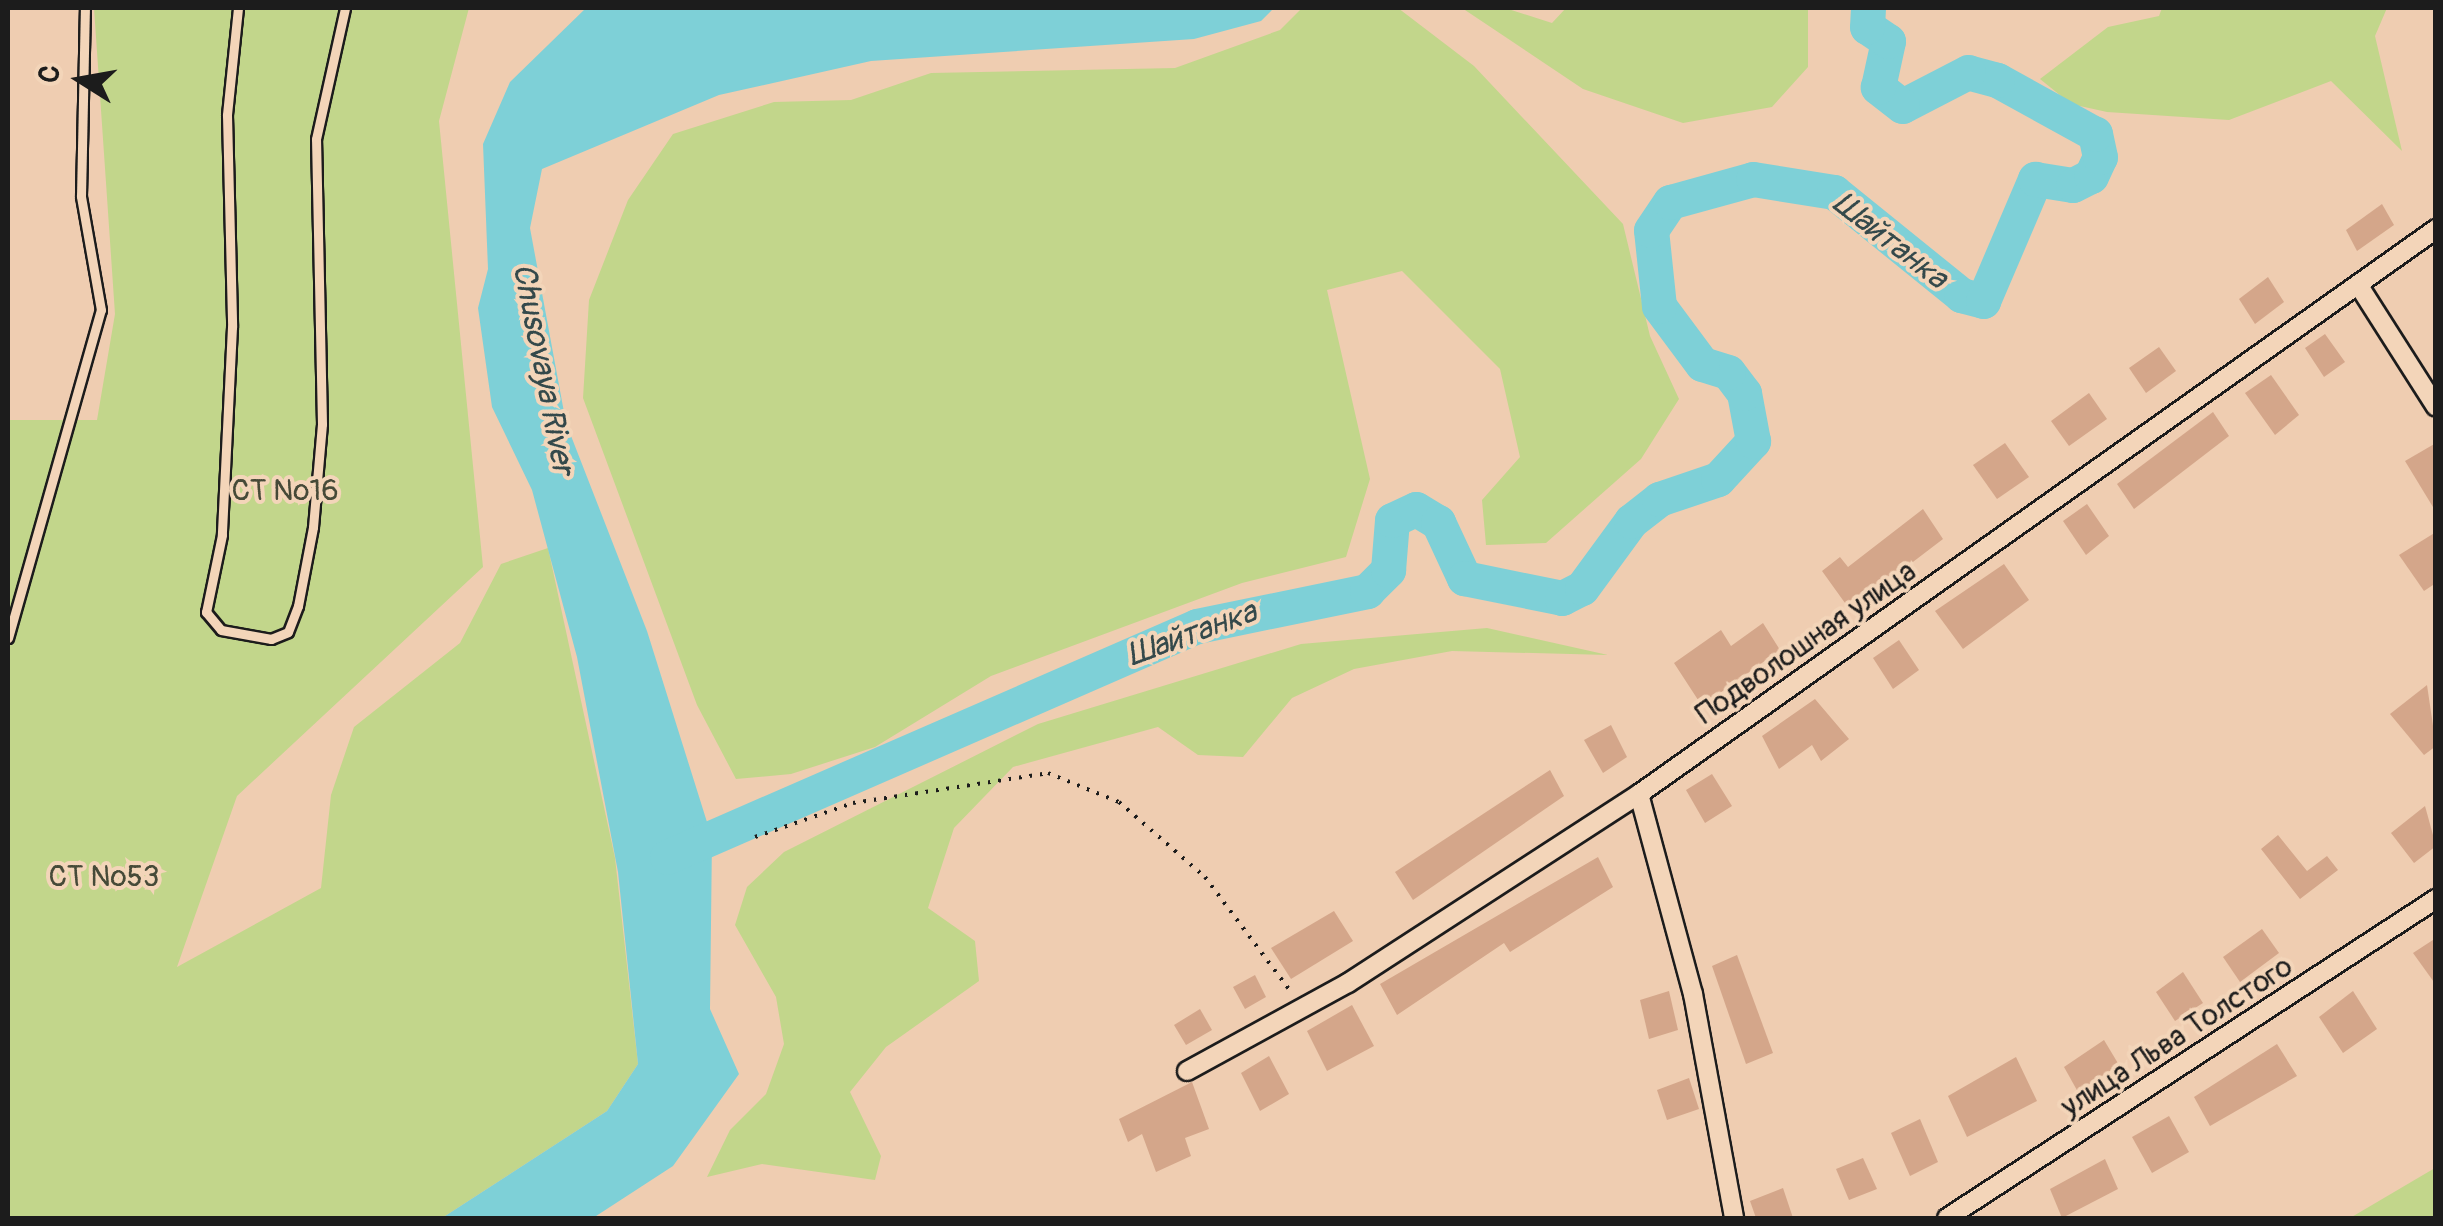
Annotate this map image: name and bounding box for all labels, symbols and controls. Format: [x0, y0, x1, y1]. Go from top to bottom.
north arrow [30, 30, 130, 130]
text: С [31, 62, 69, 86]
water label: Шайтанка [1825, 184, 1955, 298]
water label: Chusovaya River [504, 260, 582, 478]
park label: СТ №16 [231, 473, 339, 509]
street label: Подволошная улица [1689, 554, 1923, 732]
water label: Шайтанка [1122, 593, 1262, 675]
park label: СТ №53 [48, 859, 160, 895]
street label: улица Льва Толстого [2054, 949, 2300, 1125]

